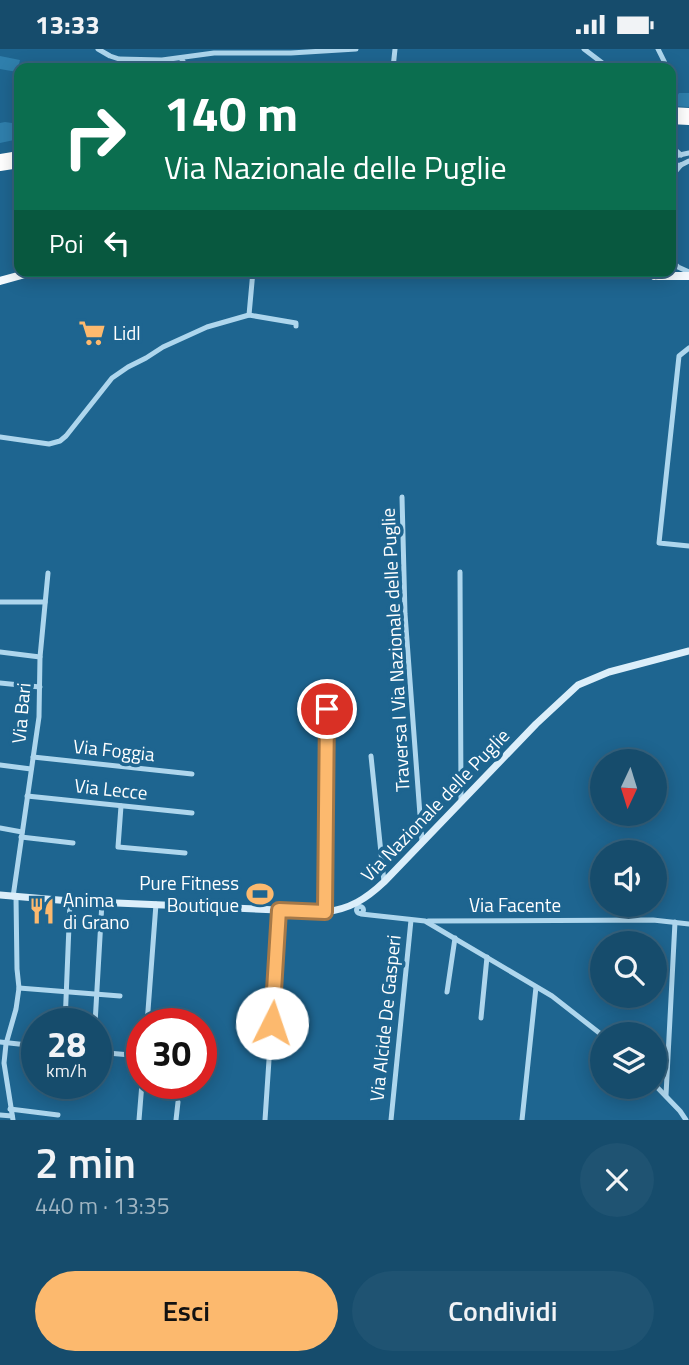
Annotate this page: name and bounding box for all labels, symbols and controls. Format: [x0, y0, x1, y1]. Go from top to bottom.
text: 13:33 [35, 5, 100, 44]
text: 140 m [164, 75, 298, 150]
icon: right [49, 91, 140, 182]
text: Via Nazionale delle Puglie [164, 143, 507, 191]
text: Poi [49, 224, 84, 263]
icon: left [98, 224, 136, 262]
supermarket icon: Lidl [77, 318, 107, 348]
place label: Lidl [113, 318, 141, 347]
street label: Traversa I Via Nazionale delle Puglie [373, 507, 416, 793]
pin [297, 679, 357, 739]
street label: Via Bari [3, 681, 38, 745]
icon: arrive [308, 690, 346, 728]
street label: Via Nazionale delle Puglie [354, 721, 516, 888]
street label: Via Foggia [72, 731, 157, 768]
north arrow [590, 749, 667, 826]
map controls [590, 749, 667, 1099]
street label: Via Lecce [73, 770, 149, 807]
button: sound [590, 840, 667, 917]
place label: Pure Fitness Boutique [139, 868, 239, 919]
sports icon: Pure Fitness Boutique [245, 879, 275, 909]
place label: Anima di Grano [63, 885, 129, 936]
street label: Via Facente [469, 890, 561, 919]
restaurant icon: Anima di Grano [27, 896, 57, 926]
button: search [590, 931, 667, 1008]
street label: Via Alcide De Gasperi [361, 933, 408, 1103]
position arrow [235, 986, 309, 1060]
speed limit sign: 30 [126, 1008, 217, 1099]
text: 28 [47, 1017, 86, 1071]
button: layers [590, 1022, 667, 1099]
text: km/h [46, 1057, 87, 1084]
text: 2 min [35, 1130, 136, 1194]
button: close [580, 1143, 654, 1217]
text: 440 m · 13:35 [35, 1188, 170, 1223]
button: Esci [35, 1271, 338, 1351]
button: Condividi [352, 1271, 654, 1351]

